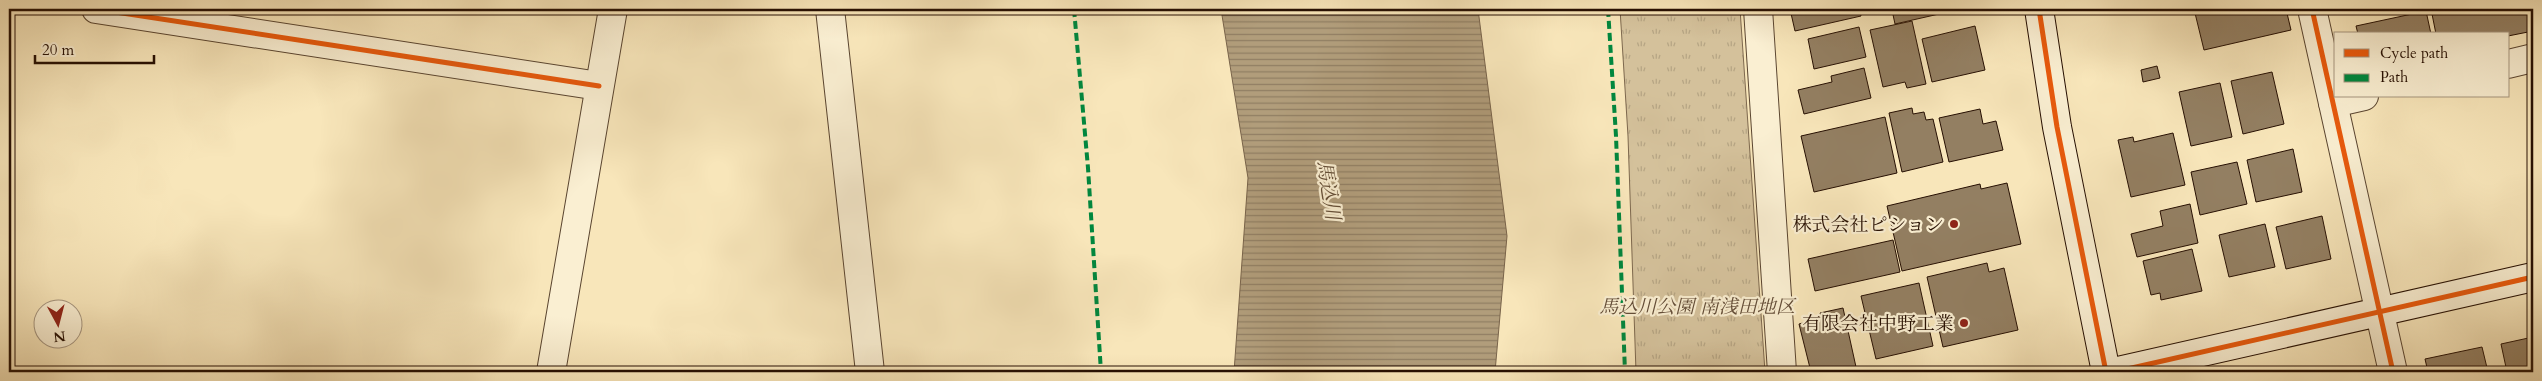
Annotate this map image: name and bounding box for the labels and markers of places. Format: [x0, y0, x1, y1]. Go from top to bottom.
place label: 株式会社ピション [1792, 212, 1944, 238]
marker: 株式会社ピション [1948, 218, 1960, 230]
place label: 有限会社中野工業 [1802, 311, 1954, 337]
marker: 有限会社中野工業 [1958, 317, 1970, 329]

